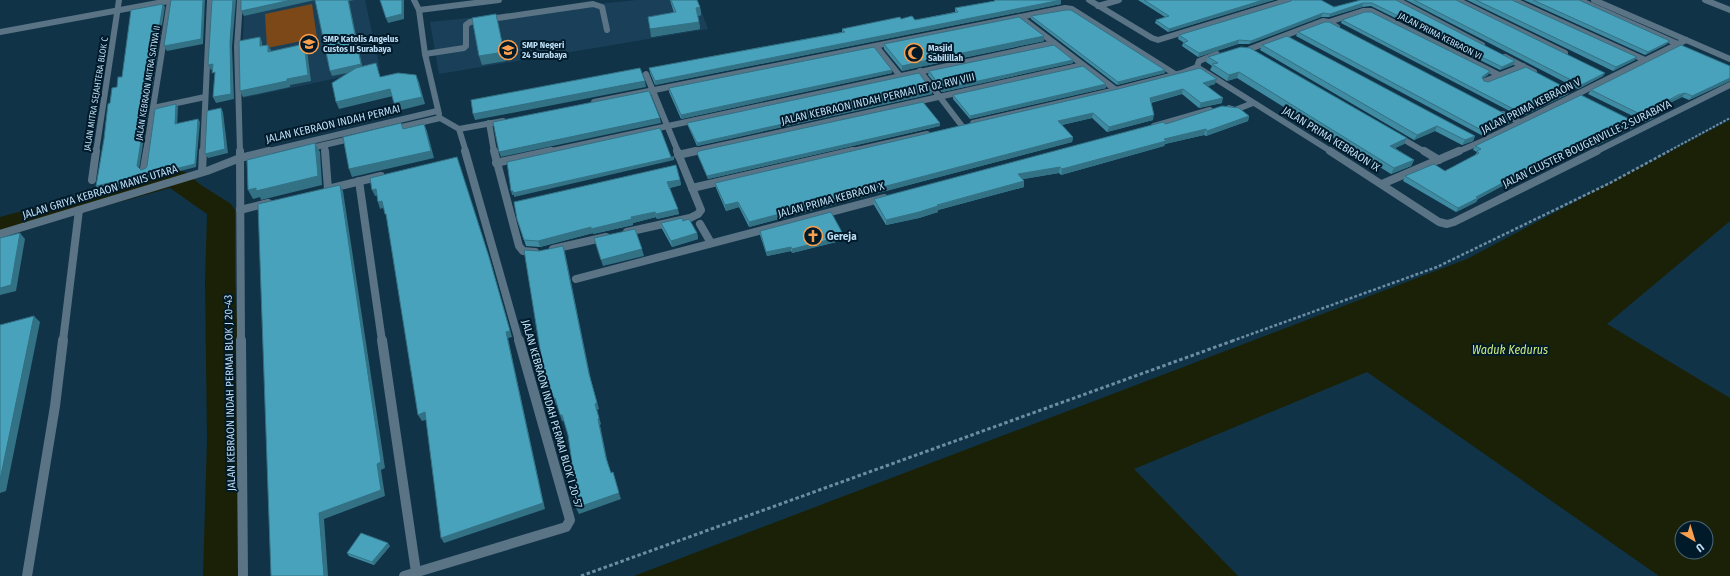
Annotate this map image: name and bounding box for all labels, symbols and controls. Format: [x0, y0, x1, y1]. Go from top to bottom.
street label: JALAN PRIMA KEBRAON VI [1397, 11, 1483, 61]
street label: JALAN KEBRAON MITRA SATWA II [134, 25, 162, 141]
school or university icon: SMP Katolis Angelus Custos II Surabaya [298, 33, 320, 55]
place label: SMP Katolis Angelus Custos II Surabaya [323, 34, 398, 54]
street label: JALAN MITRA SEJAHTERA BLOK C [82, 36, 110, 152]
school or university icon: SMP Negeri 24 Surabaya [497, 39, 519, 61]
place label: SMP Negeri 24 Surabaya [521, 40, 568, 60]
mosque icon: Masjid Sabilillah [903, 42, 925, 64]
place label: Masjid Sabilillah [928, 43, 963, 63]
street label: JALAN KEBRAON INDAH PERMAI RT 02 RW VIII [780, 70, 976, 128]
street label: JALAN PRIMA KEBRAON V [1479, 75, 1583, 137]
street label: JALAN CLUSTER BOUGENVILLE 2 SURABAYA [1501, 97, 1674, 191]
street label: JALAN KEBRAON INDAH PERMAI [264, 102, 402, 146]
street label: JALAN PRIMA KEBRAON IX [1280, 104, 1383, 175]
street label: JALAN GRIYA KEBRAON MANIS UTARA [21, 162, 179, 222]
street label: JALAN PRIMA KEBRAON X [776, 179, 886, 220]
church icon: Gereja [802, 225, 824, 247]
place label: Gereja [827, 230, 857, 243]
street label: JALAN KEBRAON INDAH PERMAI BLOK J 20-43 [222, 295, 238, 491]
street label: JALAN KEBRAON INDAH PERMAI BLOK I 20-57 [519, 318, 585, 510]
water label: Waduk Kedurus [1472, 343, 1548, 357]
north arrow [1674, 520, 1714, 560]
text: U [1693, 540, 1706, 555]

